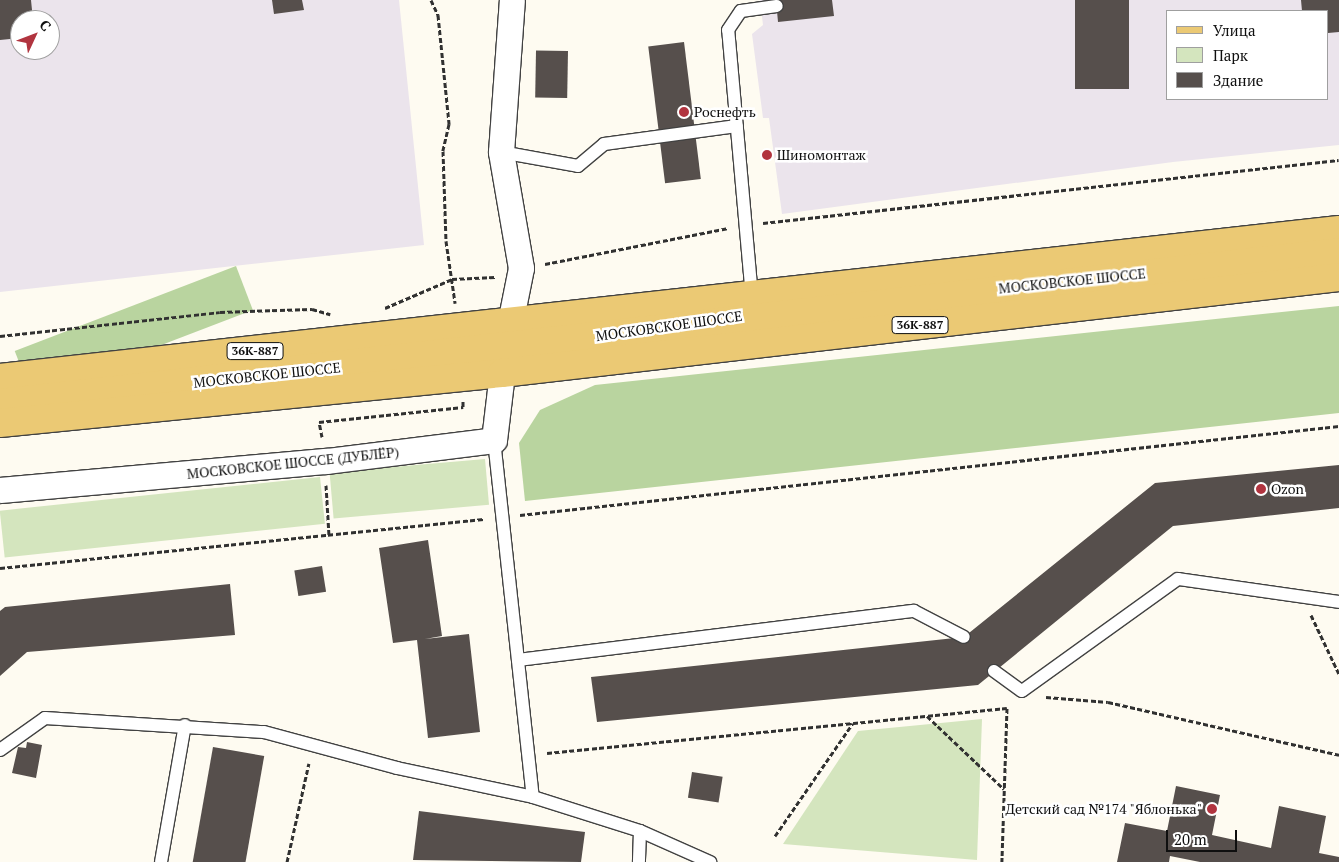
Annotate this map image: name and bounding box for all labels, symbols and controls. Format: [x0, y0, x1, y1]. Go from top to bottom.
north arrow [10, 10, 60, 60]
legend [1166, 10, 1329, 100]
text: С [36, 15, 56, 35]
text: Улица [1213, 20, 1256, 40]
text: Парк [1213, 45, 1248, 65]
text: Здание [1213, 70, 1263, 90]
place label: Роснефть [694, 104, 756, 120]
marker: Роснефть [678, 106, 690, 118]
place label: Шиномонтаж [777, 147, 866, 163]
marker: Шиномонтаж [761, 149, 773, 161]
street label: МОСКОВСКОЕ ШОССЕ [998, 265, 1146, 297]
street label: МОСКОВСКОЕ ШОССЕ [595, 307, 743, 345]
road number: 36К-887 [891, 316, 949, 334]
road number: 36К-887 [226, 342, 284, 361]
street label: МОСКОВСКОЕ ШОССЕ [193, 359, 341, 391]
street label: МОСКОВСКОЕ ШОССЕ (ДУБЛЁР) [186, 443, 400, 483]
place label: Ozon [1271, 481, 1304, 497]
marker: Ozon [1255, 483, 1267, 495]
place label: Детский сад №174 "Яблонька" [1005, 801, 1202, 817]
marker: Детский сад №174 "Яблонька" [1206, 803, 1218, 815]
scale bar [1169, 820, 1240, 852]
text: 20 m [1174, 829, 1207, 849]

